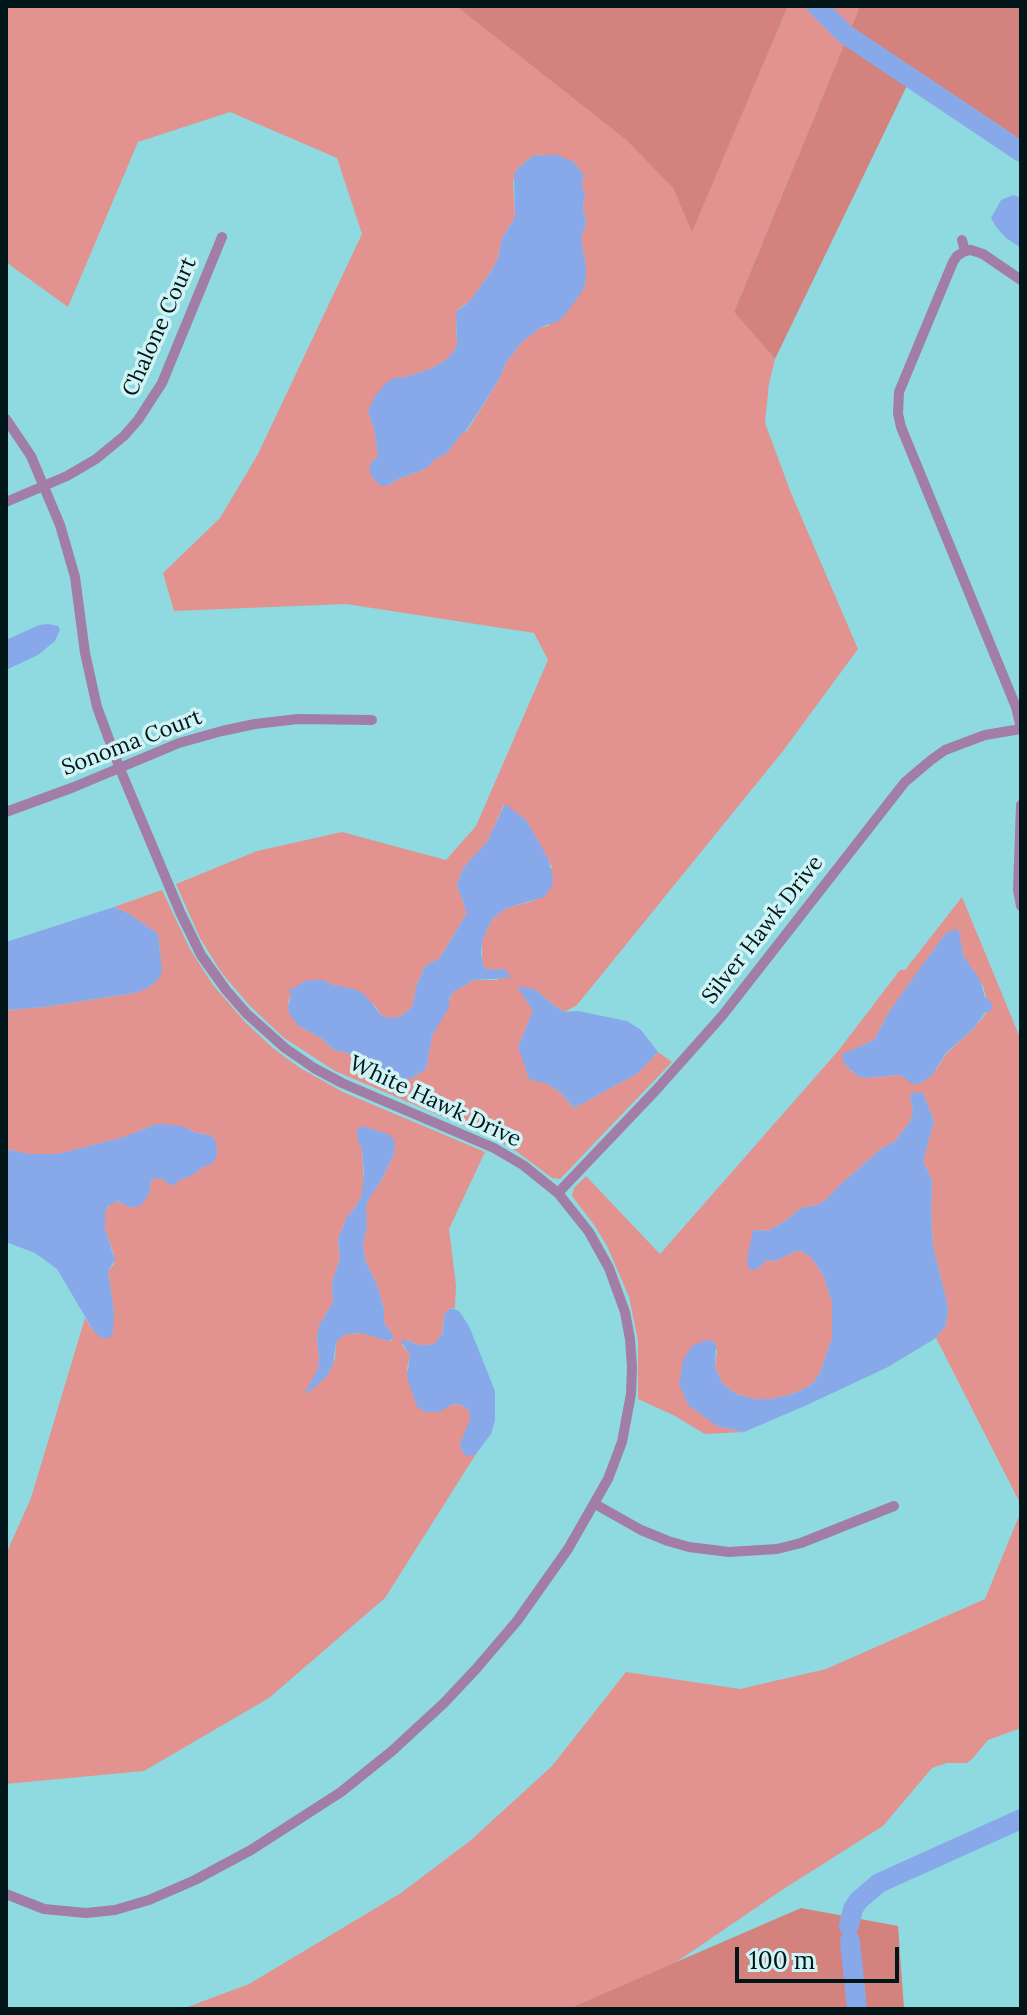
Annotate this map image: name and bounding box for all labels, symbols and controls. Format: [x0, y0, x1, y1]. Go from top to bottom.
street label: Chalone Court [118, 253, 202, 401]
street label: Sonoma Court [58, 704, 206, 782]
street label: Silver Hawk Drive [697, 851, 829, 1009]
street label: White Hawk Drive [345, 1051, 525, 1153]
scale bar [739, 1931, 903, 1981]
text: 100 m [749, 1945, 815, 1976]

